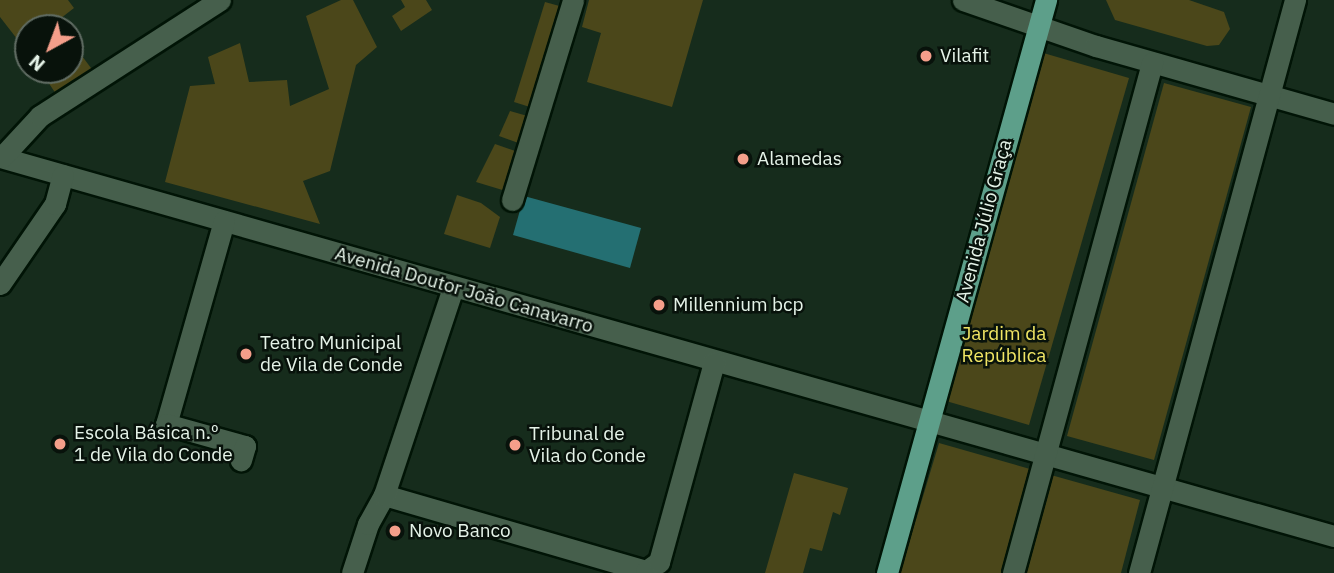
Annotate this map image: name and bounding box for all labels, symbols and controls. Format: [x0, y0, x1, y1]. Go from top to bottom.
north arrow [14, 14, 84, 84]
place label: Vilafit [940, 45, 989, 67]
marker: Vilafit [918, 48, 934, 64]
text: N [23, 50, 50, 77]
street label: Avenida Júlio Graça [951, 137, 1017, 305]
place label: Alamedas [757, 148, 842, 170]
marker: Alamedas [735, 151, 751, 167]
street label: Avenida Doutor João Canavarro [332, 242, 596, 338]
place label: Millennium bcp [673, 294, 804, 316]
marker: Millennium bcp [651, 297, 667, 313]
park label: Jardim da República [962, 323, 1046, 367]
place label: Teatro Municipal de Vila de Conde [260, 332, 403, 376]
marker: Teatro Municipal de Vila de Conde [238, 346, 254, 362]
place label: Escola Básica n.º 1 de Vila do Conde [74, 422, 233, 466]
place label: Tribunal de Vila do Conde [529, 423, 646, 467]
marker: Escola Básica n.º 1 de Vila do Conde [52, 436, 68, 452]
marker: Tribunal de Vila do Conde [507, 437, 523, 453]
place label: Novo Banco [409, 520, 511, 542]
marker: Novo Banco [387, 523, 403, 539]

